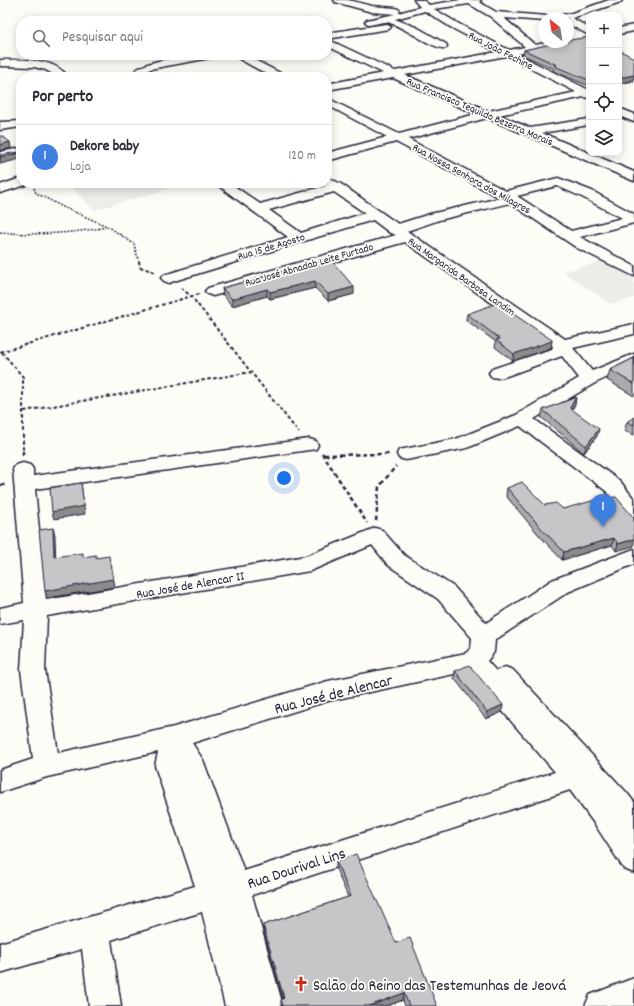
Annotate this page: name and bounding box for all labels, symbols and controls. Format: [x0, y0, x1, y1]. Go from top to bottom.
north arrow [538, 12, 574, 48]
map controls [586, 12, 622, 156]
button: + [586, 12, 622, 48]
search box [16, 16, 332, 60]
icon: search [30, 27, 52, 49]
text: Pesquisar aqui [62, 27, 143, 49]
street label: Rua João Fechine [465, 29, 535, 75]
button: − [586, 48, 622, 84]
street label: Rua Francisco Tequildo Bezerra Morais [403, 75, 555, 151]
button: locate [586, 84, 622, 120]
text: Por perto [32, 86, 93, 110]
button: layers [586, 120, 622, 156]
text: Dekore baby [70, 136, 139, 158]
street label: Rua Nossa Senhora dos Milagres [409, 140, 534, 219]
text: 1 [44, 147, 46, 166]
text: 120 m [288, 147, 316, 166]
text: Loja [70, 158, 91, 177]
street label: Rua 15 de Agosto [236, 230, 307, 266]
street label: Rua Margarida Barbosa Landim [404, 234, 518, 321]
street label: Rua José Abnadab Leite Furtado [243, 240, 376, 292]
your location [274, 468, 294, 488]
pin: 1 [590, 494, 616, 527]
street label: Rua José de Alencar II [135, 568, 246, 605]
street label: Rua José de Alencar [272, 670, 395, 721]
street label: Rua Dourival Lins [245, 843, 349, 896]
church icon: Salão do Reino das Testemunhas de Jeová [292, 975, 310, 993]
place label: Salão do Reino das Testemunhas de Jeová [313, 975, 566, 998]

